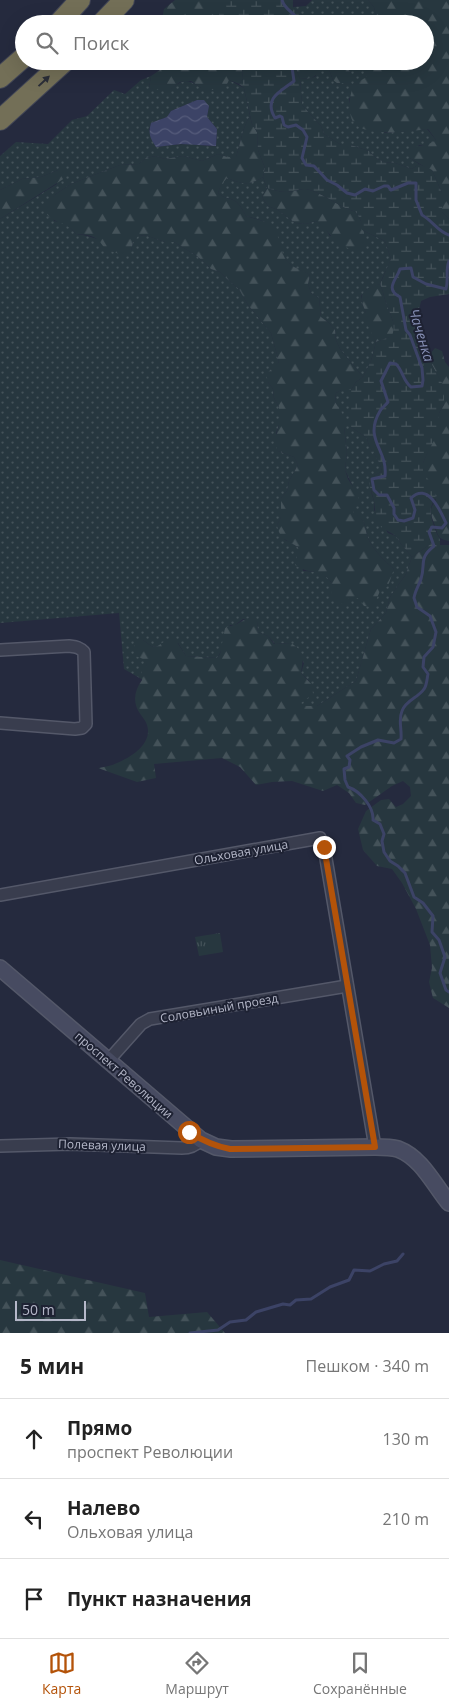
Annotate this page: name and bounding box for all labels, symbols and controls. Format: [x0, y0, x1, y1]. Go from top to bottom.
search box [15, 15, 434, 70]
icon: search [33, 29, 61, 57]
text: Поиск [73, 30, 129, 56]
one-way arrow [38, 75, 50, 87]
water label: Чаченка [405, 306, 439, 364]
street label: Ольховая улица [193, 835, 289, 869]
route end [313, 836, 336, 859]
street label: Соловьиный проезд [159, 989, 279, 1027]
street label: проспект Революции [71, 1028, 177, 1122]
route start [178, 1121, 201, 1144]
street label: Полевая улица [58, 1135, 146, 1155]
scale bar [15, 1298, 86, 1321]
text: 50 m [22, 1300, 55, 1319]
text: 5 мин [20, 1352, 84, 1380]
text: Пешком · 340 m [306, 1355, 429, 1377]
text: Прямо [67, 1415, 132, 1441]
icon: ahead [20, 1425, 48, 1453]
text: 130 m [383, 1428, 429, 1450]
text: проспект Революции [67, 1441, 233, 1463]
text: Налево [67, 1495, 140, 1521]
icon: left [20, 1505, 48, 1533]
text: 210 m [383, 1508, 429, 1530]
text: Ольховая улица [67, 1521, 193, 1543]
icon: arrive [20, 1585, 48, 1613]
text: Пункт назначения [67, 1586, 252, 1612]
tab: Карта [42, 1649, 81, 1698]
tab: Маршрут [165, 1649, 229, 1698]
tab: Сохранённые [313, 1649, 407, 1698]

